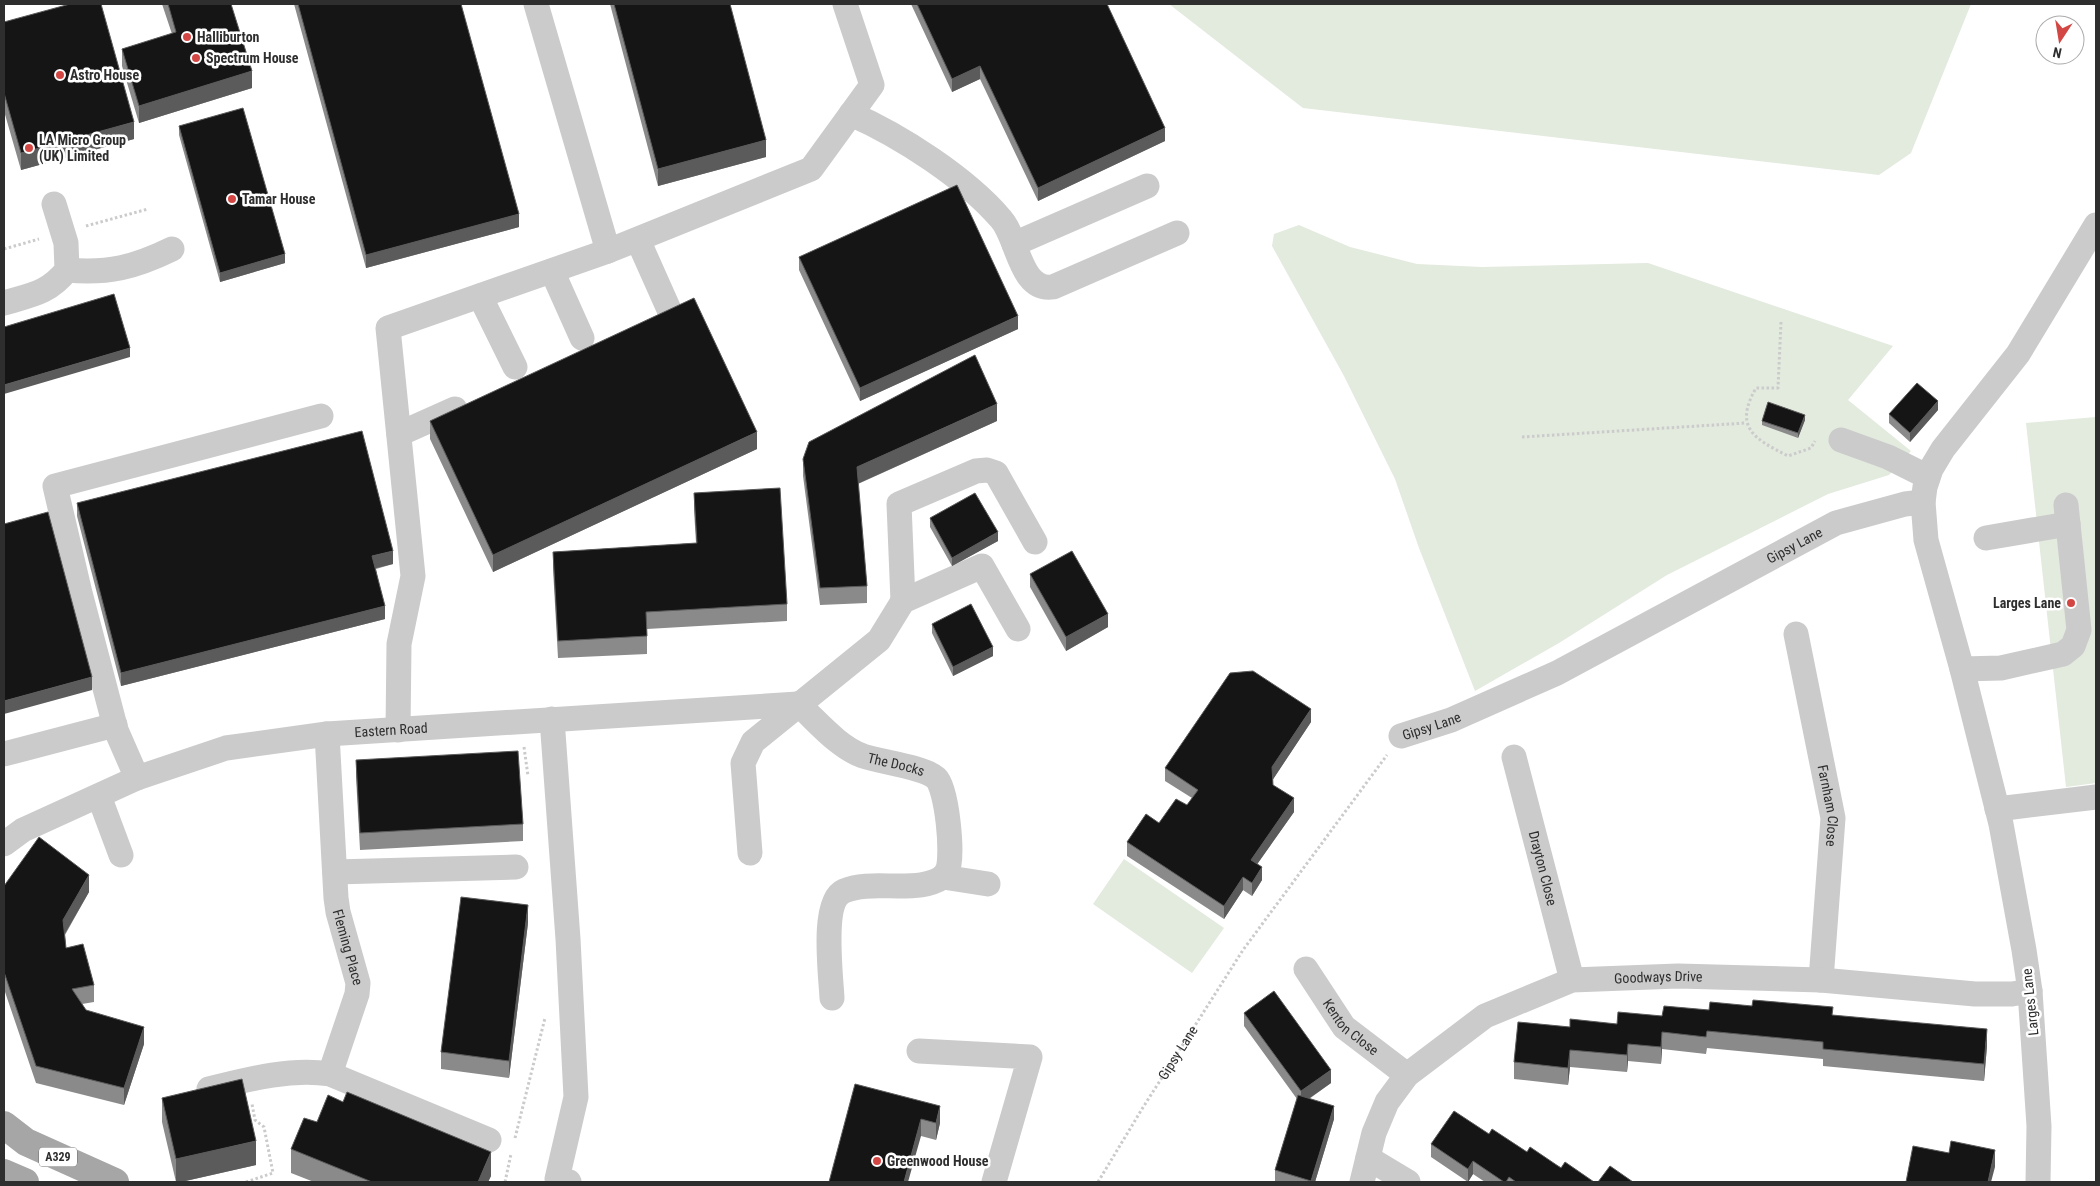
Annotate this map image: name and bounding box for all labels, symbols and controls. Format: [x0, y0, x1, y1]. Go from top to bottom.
north arrow [2035, 15, 2085, 65]
place label: Halliburton [197, 29, 260, 45]
marker: Halliburton [181, 31, 193, 43]
text: N [2051, 44, 2063, 61]
place label: Spectrum House [206, 50, 299, 66]
marker: Spectrum House [190, 52, 202, 64]
place label: Astro House [70, 67, 139, 83]
marker: Astro House [54, 69, 66, 81]
place label: LA Micro Group (UK) Limited [39, 132, 126, 165]
marker: LA Micro Group (UK) Limited [23, 142, 35, 154]
place label: Tamar House [242, 191, 316, 207]
marker: Tamar House [226, 193, 238, 205]
street label: Gipsy Lane [1764, 524, 1825, 567]
place label: Larges Lane [1993, 595, 2061, 611]
marker: Larges Lane [2065, 597, 2077, 609]
street label: Gipsy Lane [1400, 709, 1464, 743]
street label: Eastern Road [354, 720, 428, 740]
street label: The Docks [866, 750, 927, 779]
street label: Farnham Close [1815, 763, 1841, 848]
street label: Drayton Close [1526, 829, 1560, 908]
street label: Fleming Place [330, 908, 366, 987]
street label: Larges Lane [2018, 967, 2041, 1036]
street label: Goodways Drive [1614, 968, 1703, 986]
street label: Kenton Close [1320, 996, 1382, 1059]
street label: Gipsy Lane [1155, 1022, 1201, 1083]
road number: A329 [39, 1148, 77, 1166]
place label: Greenwood House [887, 1153, 989, 1169]
marker: Greenwood House [871, 1155, 883, 1167]

